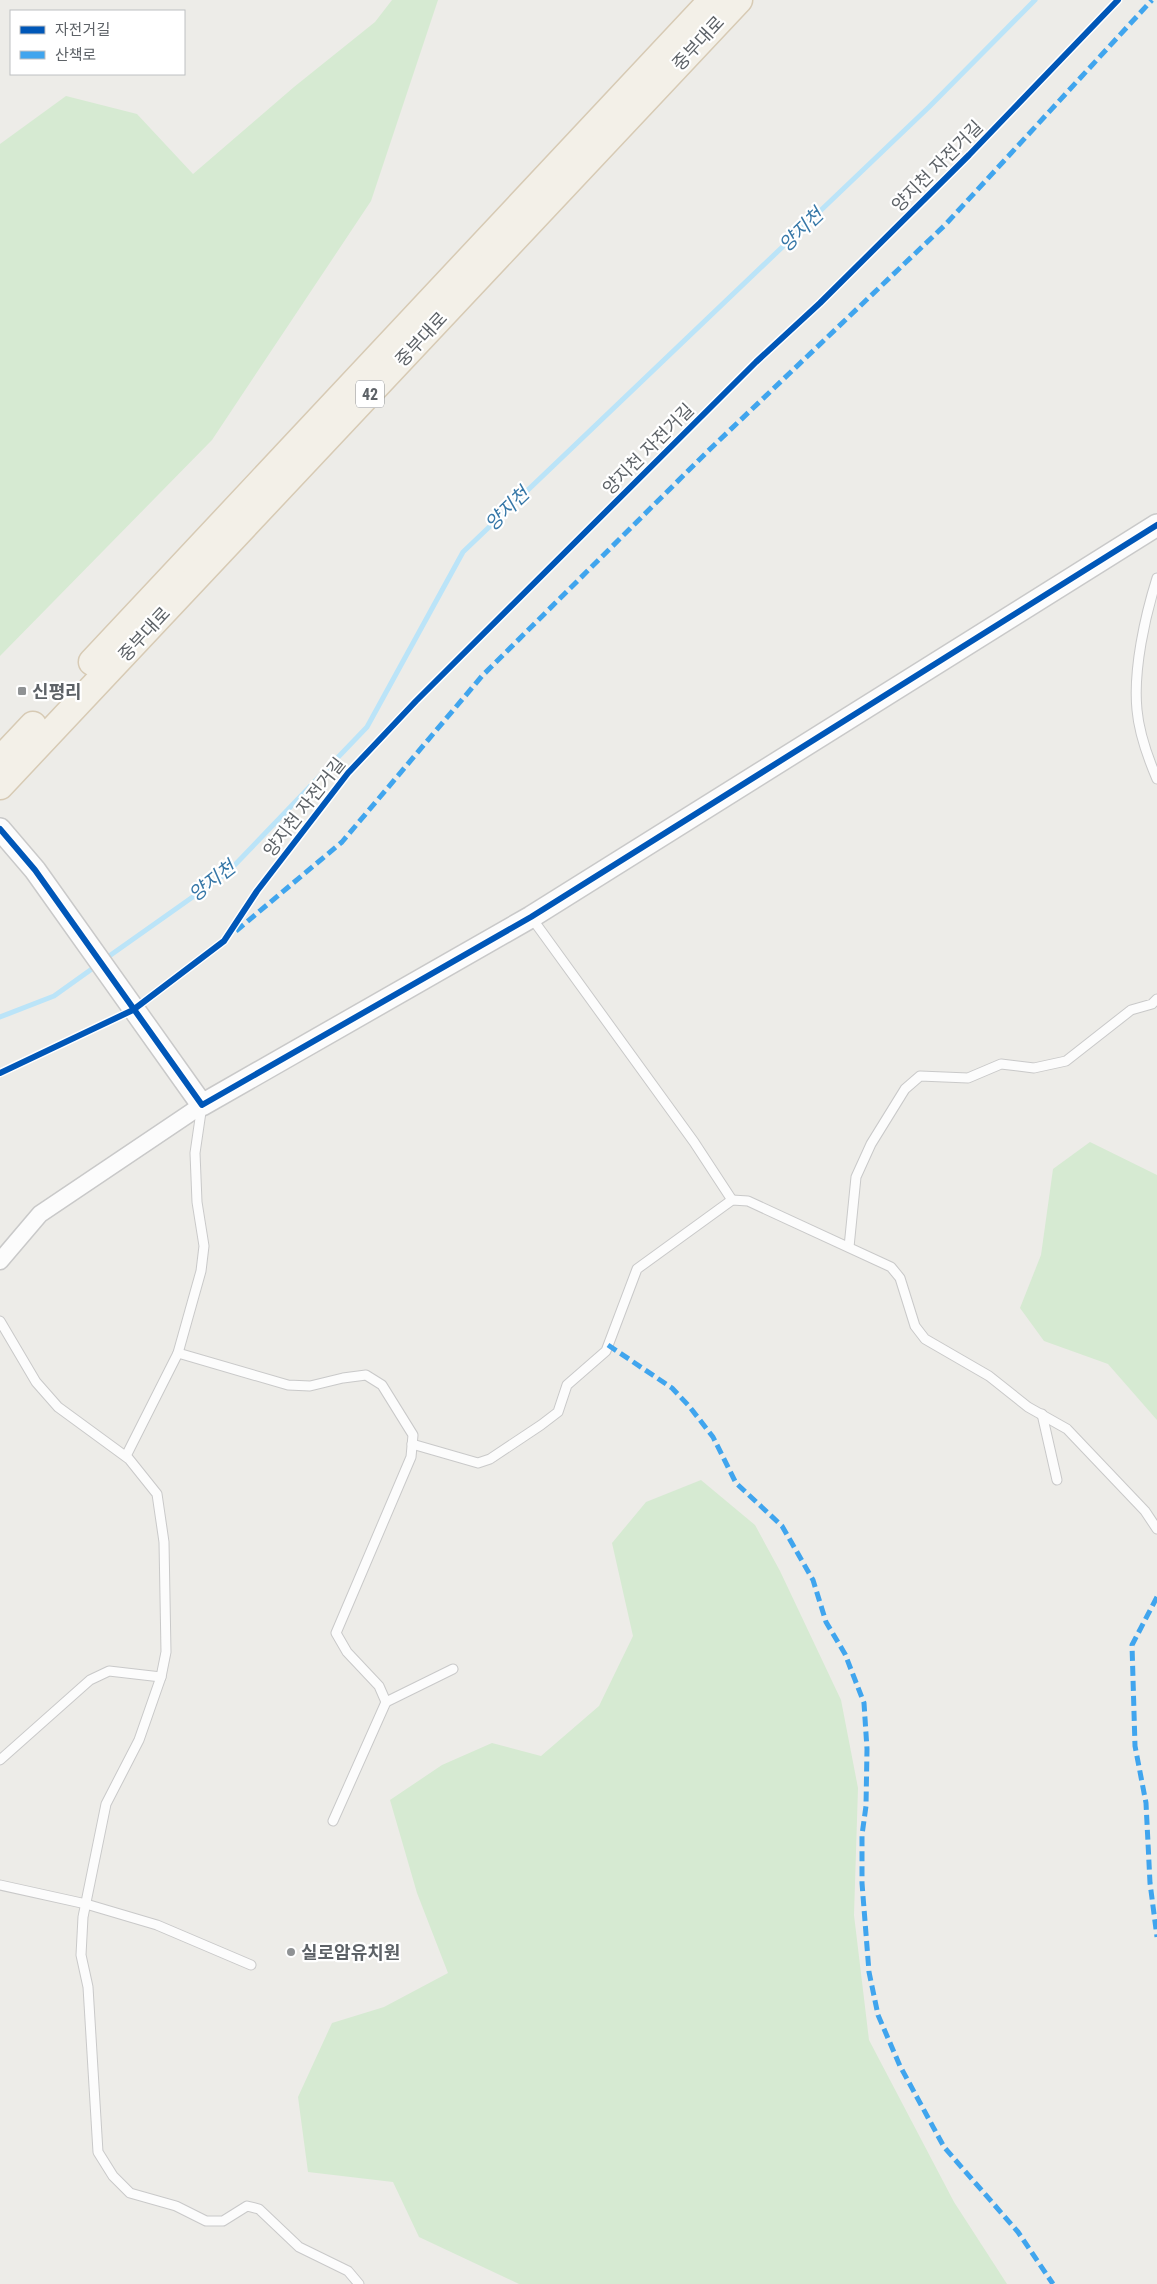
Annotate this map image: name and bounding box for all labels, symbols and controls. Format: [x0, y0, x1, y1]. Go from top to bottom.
legend [10, 10, 185, 75]
street label: 중부대로 [668, 12, 728, 74]
text: 자전거길 [55, 21, 110, 39]
text: 산책로 [55, 46, 96, 64]
street label: 양지천 자전거길 [887, 116, 987, 216]
water label: 양지천 [774, 202, 829, 256]
street label: 중부대로 [391, 308, 451, 370]
road number: 42 [356, 380, 384, 408]
street label: 양지천 자전거길 [598, 399, 698, 499]
water label: 양지천 [480, 481, 535, 535]
street label: 중부대로 [114, 603, 174, 665]
place label: 신평리 [32, 681, 82, 702]
marker: 신평리 [16, 685, 28, 697]
street label: 양지천 자전거길 [259, 753, 349, 861]
water label: 양지천 [184, 855, 241, 906]
place label: 실로암유치원 [301, 1942, 400, 1963]
marker: 실로암유치원 [285, 1946, 297, 1958]

